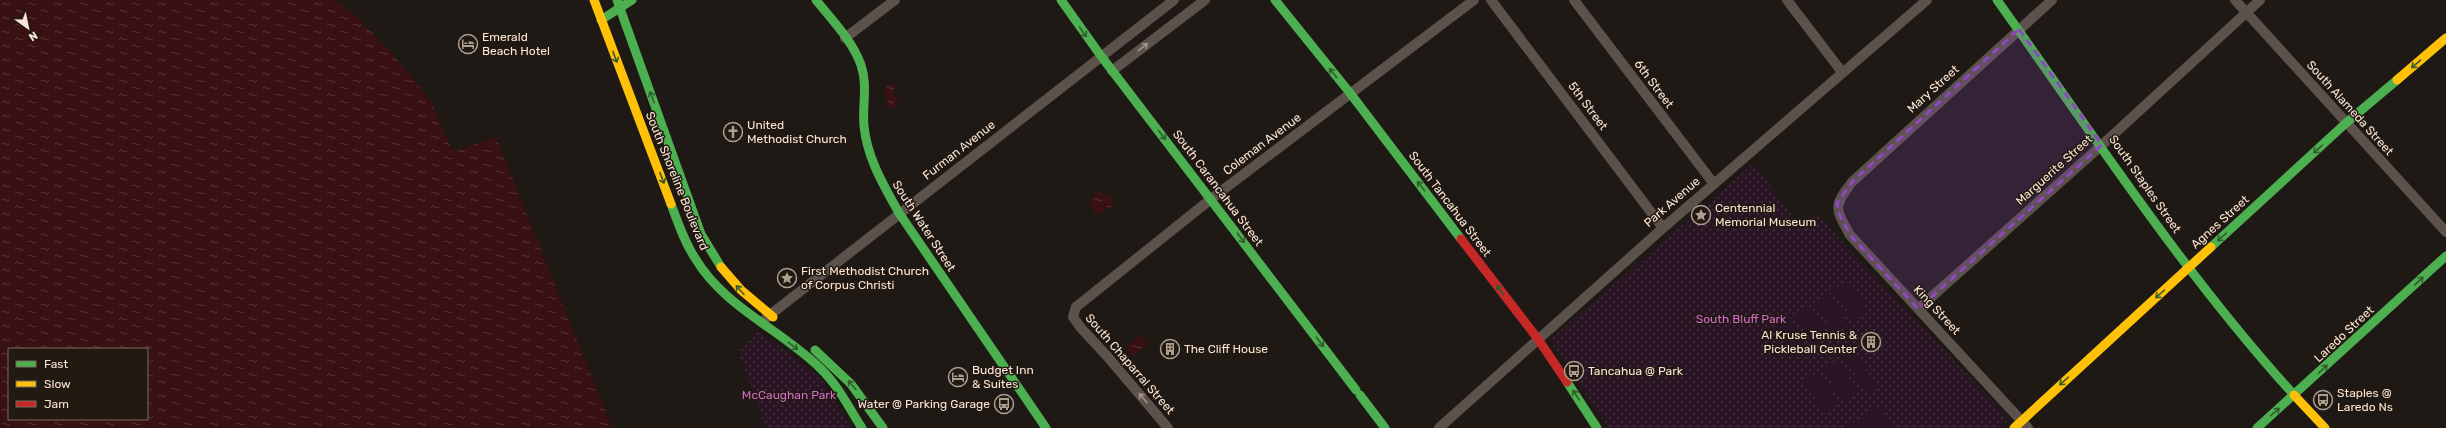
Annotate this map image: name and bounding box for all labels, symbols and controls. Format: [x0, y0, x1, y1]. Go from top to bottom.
north arrow [8, 8, 48, 48]
one-way arrow [1079, 26, 1087, 37]
text: N [26, 28, 40, 44]
place label: Emerald Beach Hotel [482, 30, 550, 58]
hotel icon: Emerald Beach Hotel [457, 33, 479, 55]
one-way arrow [1137, 43, 1148, 51]
one-way arrow [612, 50, 620, 62]
street label: 6th Street [1631, 57, 1677, 111]
street label: South Alameda Street [2304, 58, 2396, 158]
one-way arrow [2411, 59, 2422, 68]
street label: Mary Street [1904, 62, 1962, 116]
one-way arrow [1329, 67, 1338, 78]
street label: 5th Street [1565, 79, 1611, 133]
one-way arrow [647, 92, 655, 104]
street label: South Shoreline Boulevard [643, 110, 711, 252]
street label: Coleman Avenue [1220, 110, 1304, 178]
street label: Furman Avenue [920, 117, 998, 183]
place label: United Methodist Church [747, 118, 847, 146]
church icon: United Methodist Church [722, 121, 744, 143]
street label: South Carancahua Street [1170, 127, 1266, 249]
one-way arrow [1158, 130, 1166, 141]
street label: Marguerite Street [2013, 132, 2095, 208]
street label: South Staples Street [2106, 133, 2184, 236]
one-way arrow [2314, 144, 2324, 153]
street label: South Tancahua Street [1406, 149, 1494, 260]
one-way arrow [658, 172, 666, 184]
street label: Park Avenue [1641, 174, 1703, 230]
street label: South Water Street [889, 178, 959, 274]
one-way arrow [1417, 181, 1426, 192]
street label: Agnes Street [2188, 192, 2252, 252]
place label: Centennial Memorial Museum [1715, 201, 1816, 229]
place icon: Centennial Memorial Museum [1690, 204, 1712, 226]
one-way arrow [2217, 232, 2228, 241]
one-way arrow [1237, 233, 1246, 244]
place label: First Methodist Church of Corpus Christi [801, 264, 929, 292]
place icon: First Methodist Church of Corpus Christi [776, 267, 798, 289]
one-way arrow [2414, 276, 2424, 286]
street label: King Street [1911, 282, 1964, 338]
one-way arrow [1496, 284, 1505, 295]
one-way arrow [735, 285, 745, 295]
one-way arrow [2155, 289, 2165, 298]
street label: Laredo Street [2311, 303, 2377, 365]
street label: South Chaparral Street [1083, 311, 1178, 417]
park label: South Bluff Park [1696, 312, 1787, 326]
place label: Al Kruse Tennis & Pickleball Center [1761, 328, 1858, 356]
building icon: Al Kruse Tennis & Pickleball Center [1860, 331, 1882, 353]
one-way arrow [1316, 336, 1324, 347]
building icon: The Cliff House [1159, 338, 1181, 360]
one-way arrow [787, 342, 798, 350]
place label: The Cliff House [1184, 342, 1268, 356]
legend [8, 348, 148, 420]
text: Fast [44, 357, 68, 371]
bus stop icon: Tancahua @ Park [1563, 360, 1585, 382]
place label: Budget Inn & Suites [972, 363, 1034, 391]
place label: Tancahua @ Park [1588, 364, 1684, 378]
one-way arrow [2318, 364, 2328, 374]
hotel icon: Budget Inn & Suites [947, 366, 969, 388]
text: Slow [44, 377, 71, 391]
one-way arrow [2059, 377, 2069, 386]
one-way arrow [848, 380, 857, 390]
place label: Staples @ Laredo Ns [2337, 386, 2393, 414]
park label: McCaughan Park [742, 388, 837, 402]
bus stop icon: Staples @ Laredo Ns [2312, 389, 2334, 411]
one-way arrow [1572, 390, 1580, 401]
bus stop icon: Water @ Parking Garage [993, 393, 1015, 415]
one-way arrow [1139, 393, 1148, 403]
text: Jam [44, 397, 69, 411]
place label: Water @ Parking Garage [858, 397, 990, 411]
one-way arrow [2270, 407, 2281, 416]

